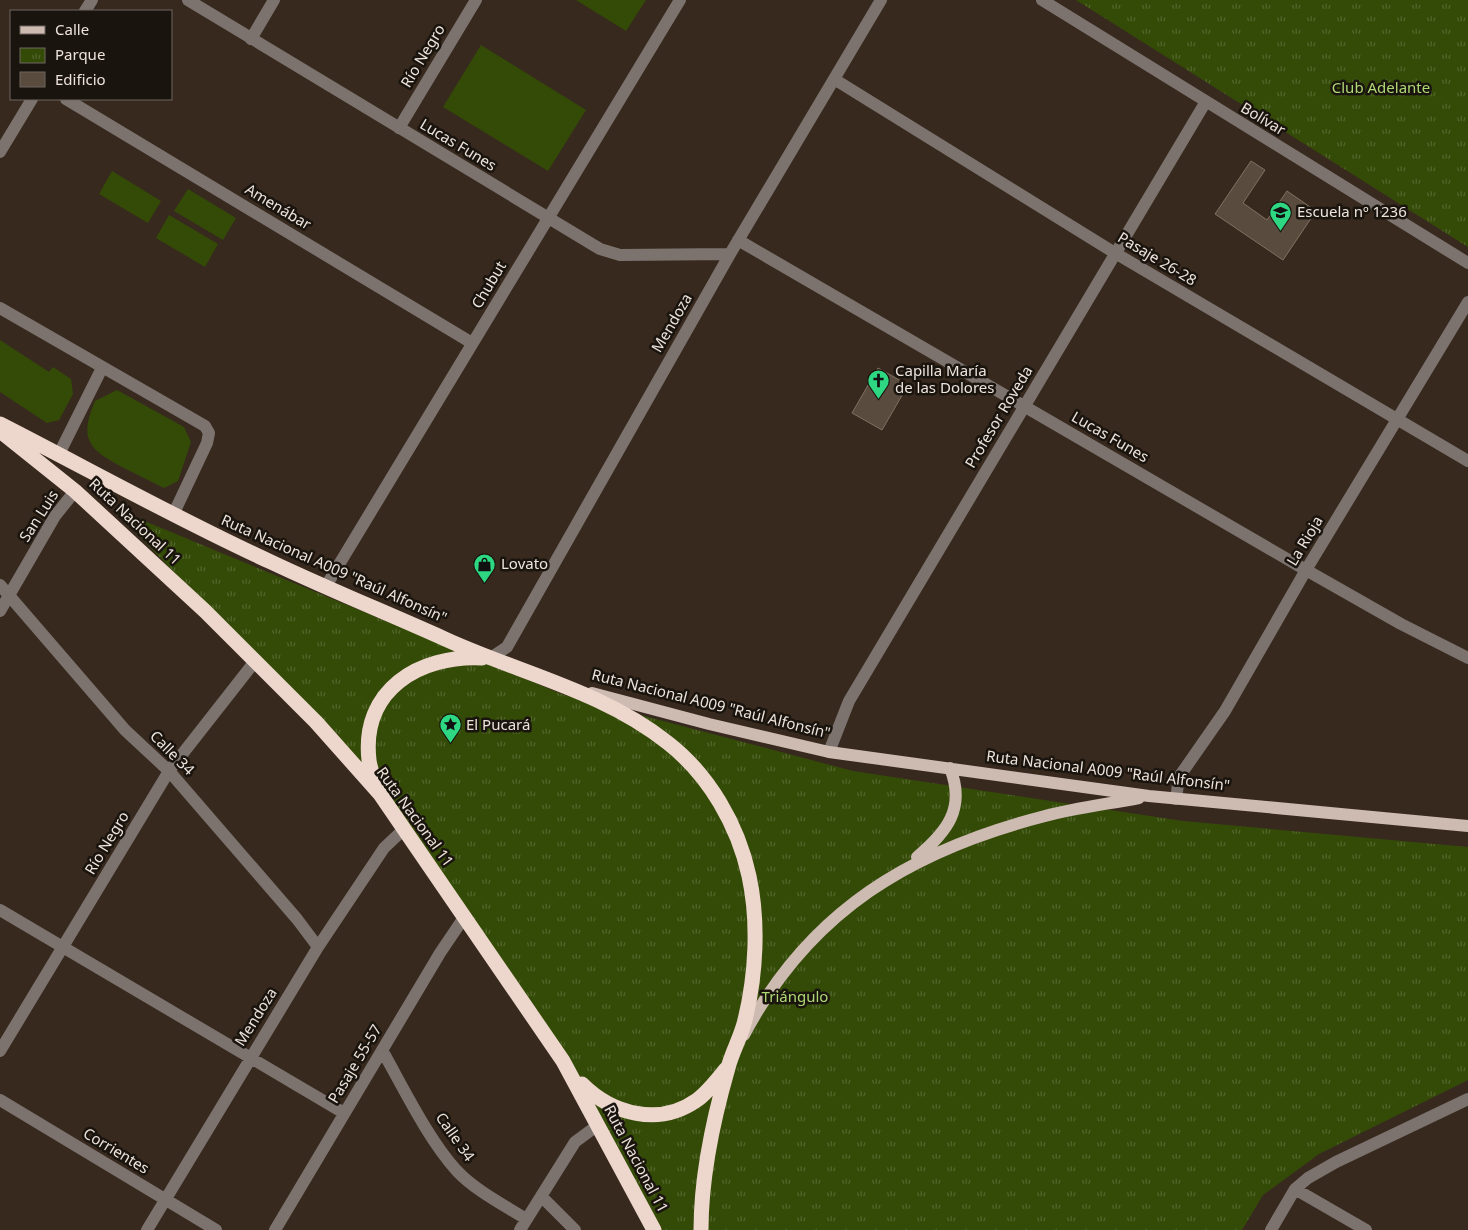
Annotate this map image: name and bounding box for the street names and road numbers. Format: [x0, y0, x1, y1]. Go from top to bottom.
street label: Río Negro [395, 20, 449, 91]
street label: Bolívar [1237, 97, 1290, 139]
street label: Lucas Funes [417, 113, 500, 175]
street label: Amenábar [242, 179, 315, 234]
street label: Pasaje 26-28 [1114, 227, 1201, 290]
street label: Chubut [466, 257, 510, 312]
street label: Mendoza [646, 289, 696, 356]
street label: Profesor Roveda [960, 362, 1037, 471]
street label: Lucas Funes [1068, 406, 1153, 466]
street label: Ruta Nacional 11 [85, 473, 186, 569]
street label: San Luis [14, 486, 62, 545]
street label: Ruta Nacional A009 "Raúl Alfonsín" [218, 509, 450, 627]
street label: La Rioja [1281, 512, 1327, 569]
street label: Ruta Nacional A009 "Raúl Alfonsín" [590, 664, 833, 742]
street label: Calle 34 [146, 726, 200, 779]
street label: Ruta Nacional A009 "Raúl Alfonsín" [985, 745, 1231, 795]
street label: Ruta Nacional 11 [373, 762, 459, 870]
street label: Río Negro [79, 807, 133, 878]
street label: Mendoza [229, 984, 281, 1049]
street label: Pasaje 55-57 [323, 1020, 386, 1107]
street label: Ruta Nacional 11 [600, 1101, 674, 1216]
street label: Calle 34 [432, 1108, 480, 1165]
street label: Corrientes [80, 1123, 153, 1178]

